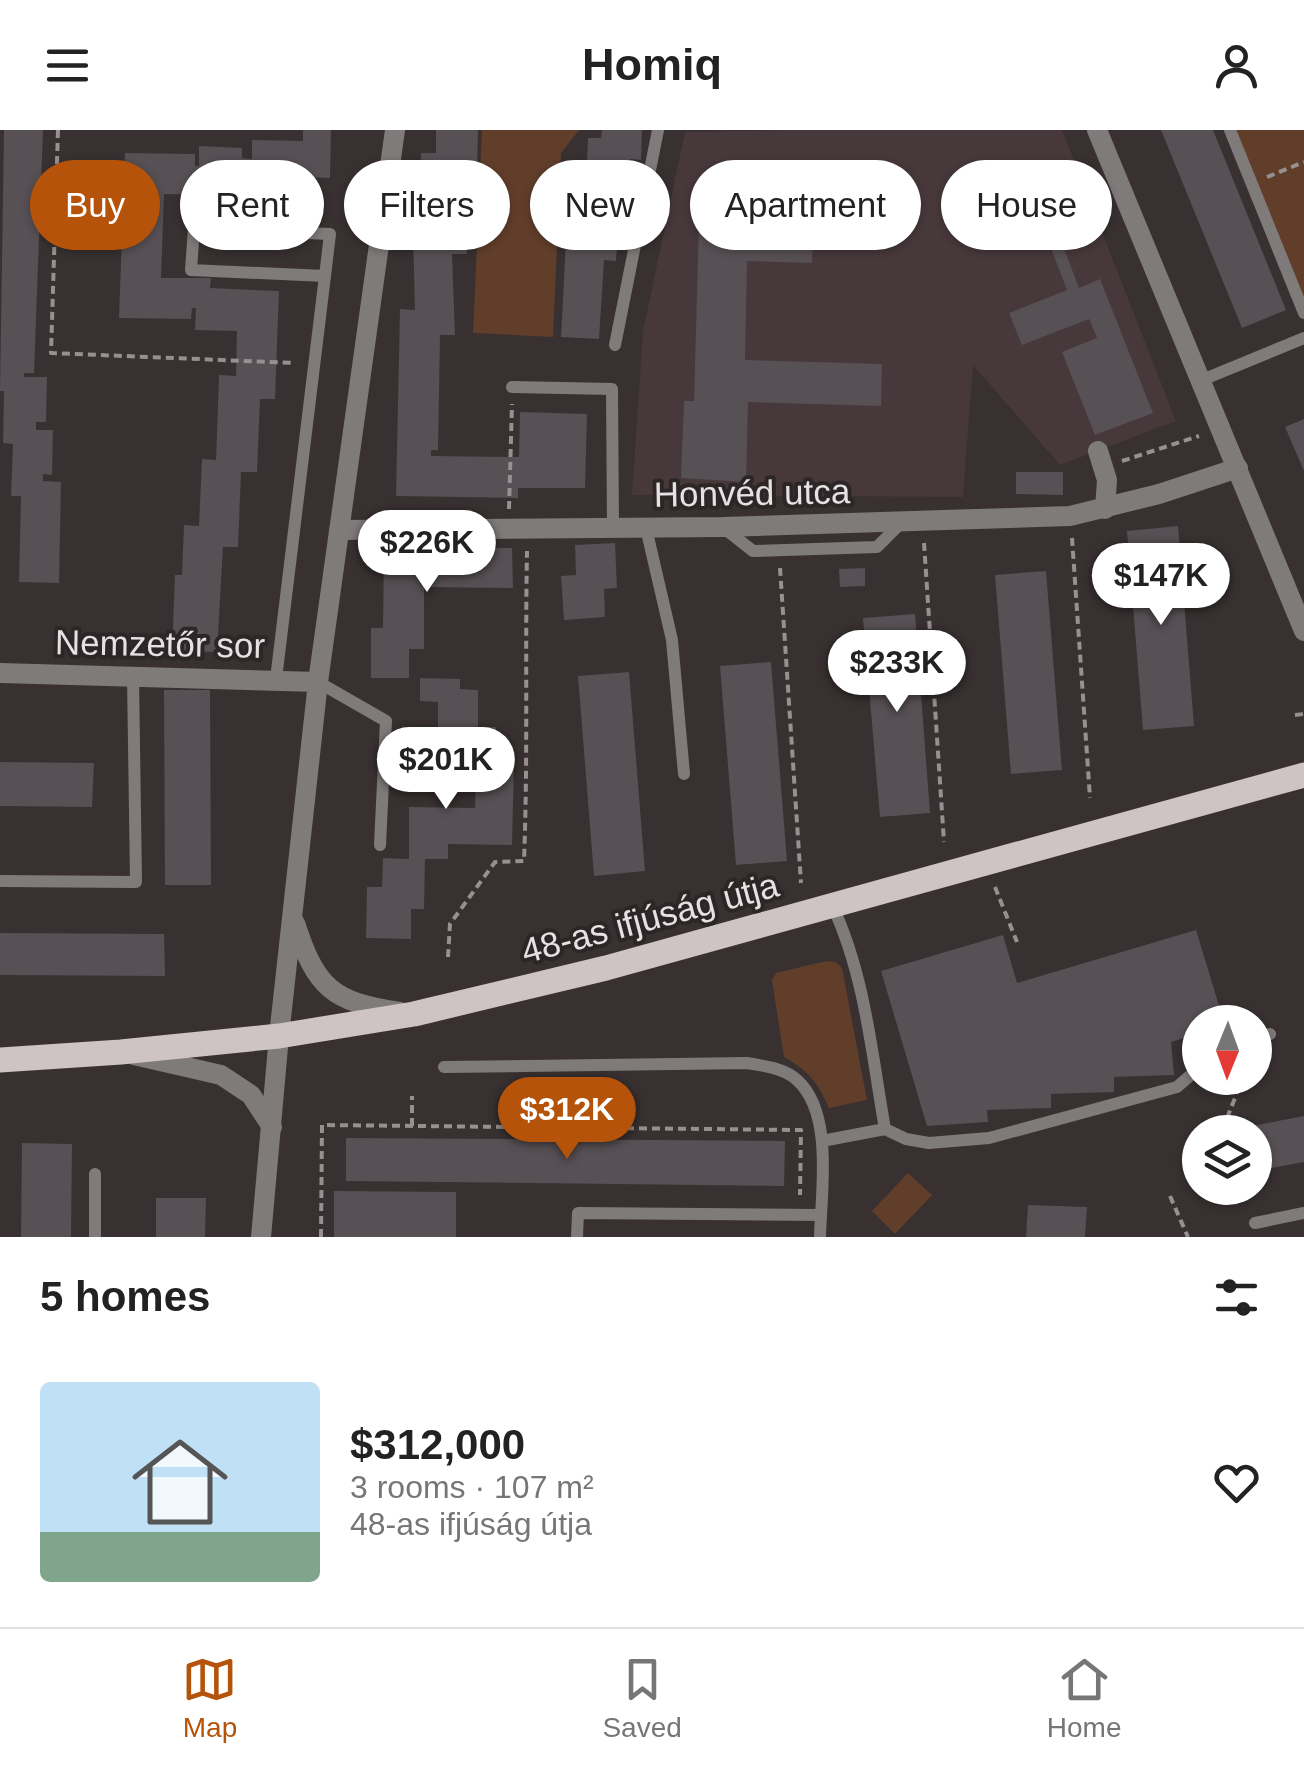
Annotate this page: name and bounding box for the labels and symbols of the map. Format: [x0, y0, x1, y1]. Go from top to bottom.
street label: Honvéd utca [653, 471, 851, 514]
pin: $226K [357, 510, 497, 595]
pin: $147K [1091, 543, 1231, 628]
street label: Nemzetőr sor [55, 622, 266, 665]
pin: $233K [827, 630, 967, 715]
pin: $201K [376, 727, 516, 812]
street label: 48-as ifjúság útja [517, 864, 783, 971]
north arrow [1182, 1005, 1272, 1095]
pin: $312K [497, 1077, 637, 1162]

